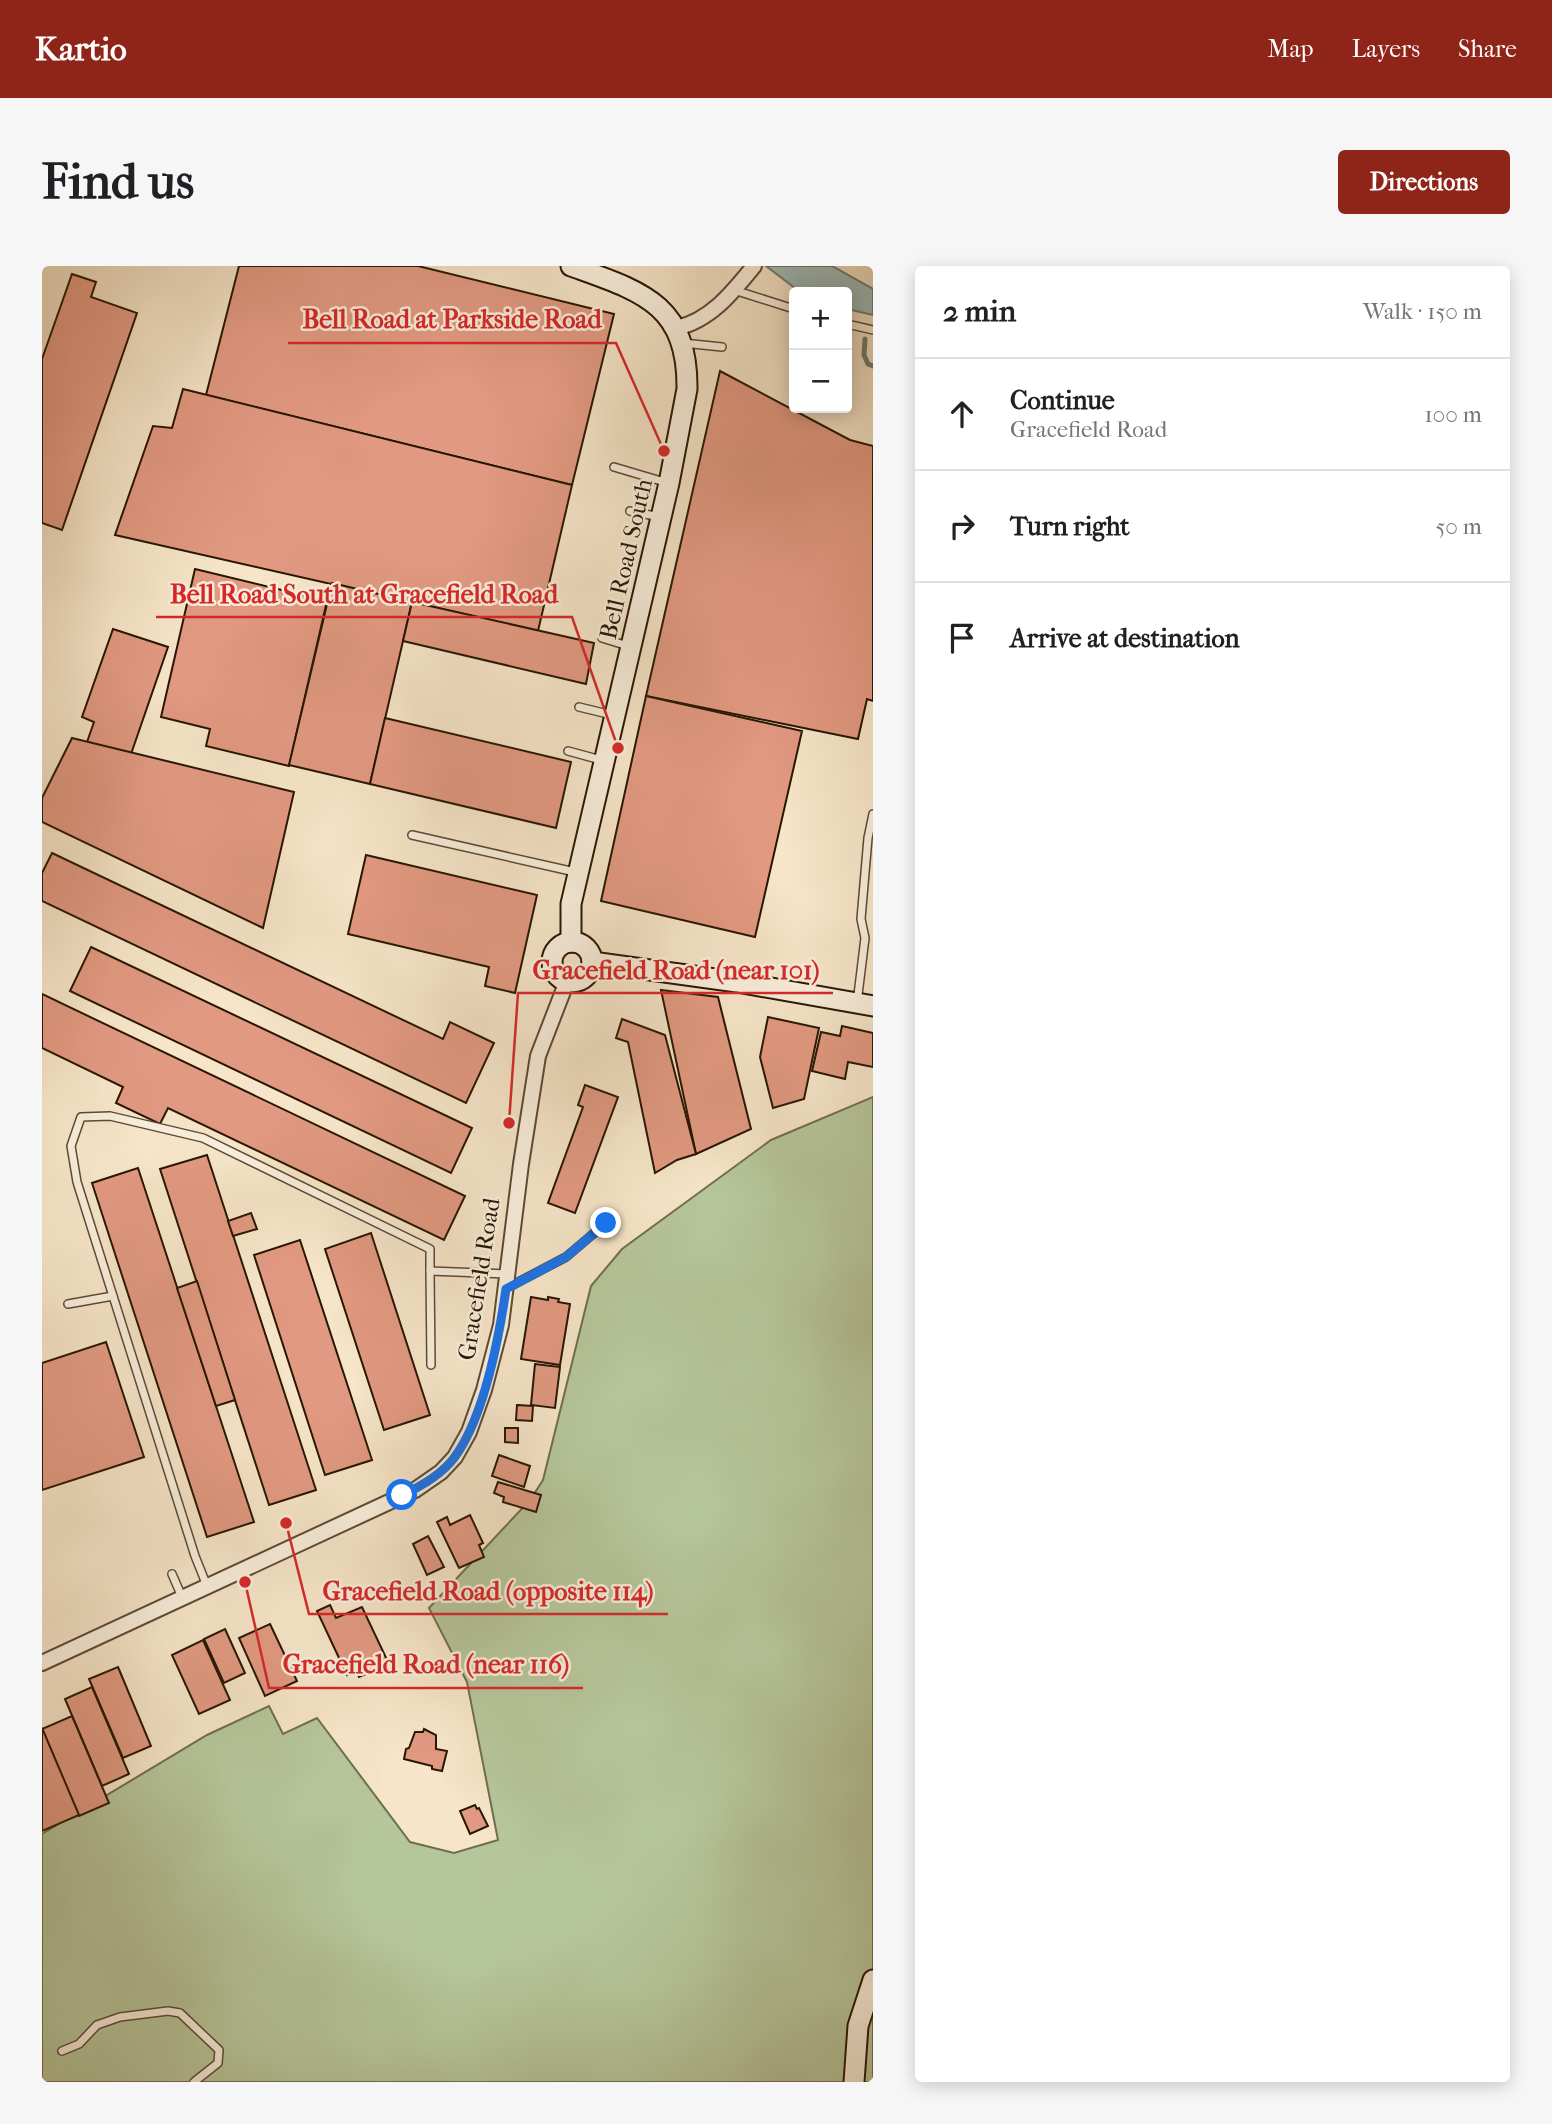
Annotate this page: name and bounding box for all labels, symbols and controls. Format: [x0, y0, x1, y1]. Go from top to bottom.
text: Kartio [35, 30, 127, 69]
text: Map [1268, 35, 1314, 63]
text: Layers [1352, 35, 1420, 63]
text: Share [1458, 35, 1517, 63]
button: Directions [1338, 150, 1510, 214]
text: Find us [42, 153, 194, 211]
map controls [789, 287, 852, 413]
button: + [789, 287, 852, 350]
text: 2 min [943, 294, 1016, 329]
callout: Bell Road at Parkside Road [288, 296, 616, 343]
text: Walk · 150 m [1363, 298, 1482, 325]
text: Bell Road at Parkside Road [302, 304, 602, 335]
button: − [789, 350, 852, 413]
text: Continue [1010, 385, 1115, 416]
icon: ahead [943, 395, 981, 433]
text: 100 m [1424, 401, 1482, 428]
text: Gracefield Road [1010, 416, 1167, 443]
street label: Bell Road South [594, 475, 658, 642]
icon: right [943, 507, 981, 545]
text: Turn right [1010, 511, 1130, 542]
text: 50 m [1435, 513, 1482, 540]
callout: Bell Road South at Gracefield Road [156, 570, 572, 617]
text: Bell Road South at Gracefield Road [170, 579, 559, 610]
icon: arrive [943, 619, 981, 657]
text: Arrive at destination [1010, 623, 1240, 654]
callout: Gracefield Road (near 101) [518, 946, 833, 993]
text: Gracefield Road (near 101) [533, 955, 819, 986]
street label: Gracefield Road [452, 1195, 506, 1362]
route end [590, 1207, 621, 1238]
route start [386, 1479, 417, 1510]
callout: Gracefield Road (opposite 114) [309, 1567, 668, 1614]
text: Gracefield Road (opposite 114) [322, 1576, 654, 1608]
callout: Gracefield Road (near 116) [269, 1641, 583, 1688]
text: Gracefield Road (near 116) [283, 1649, 569, 1680]

